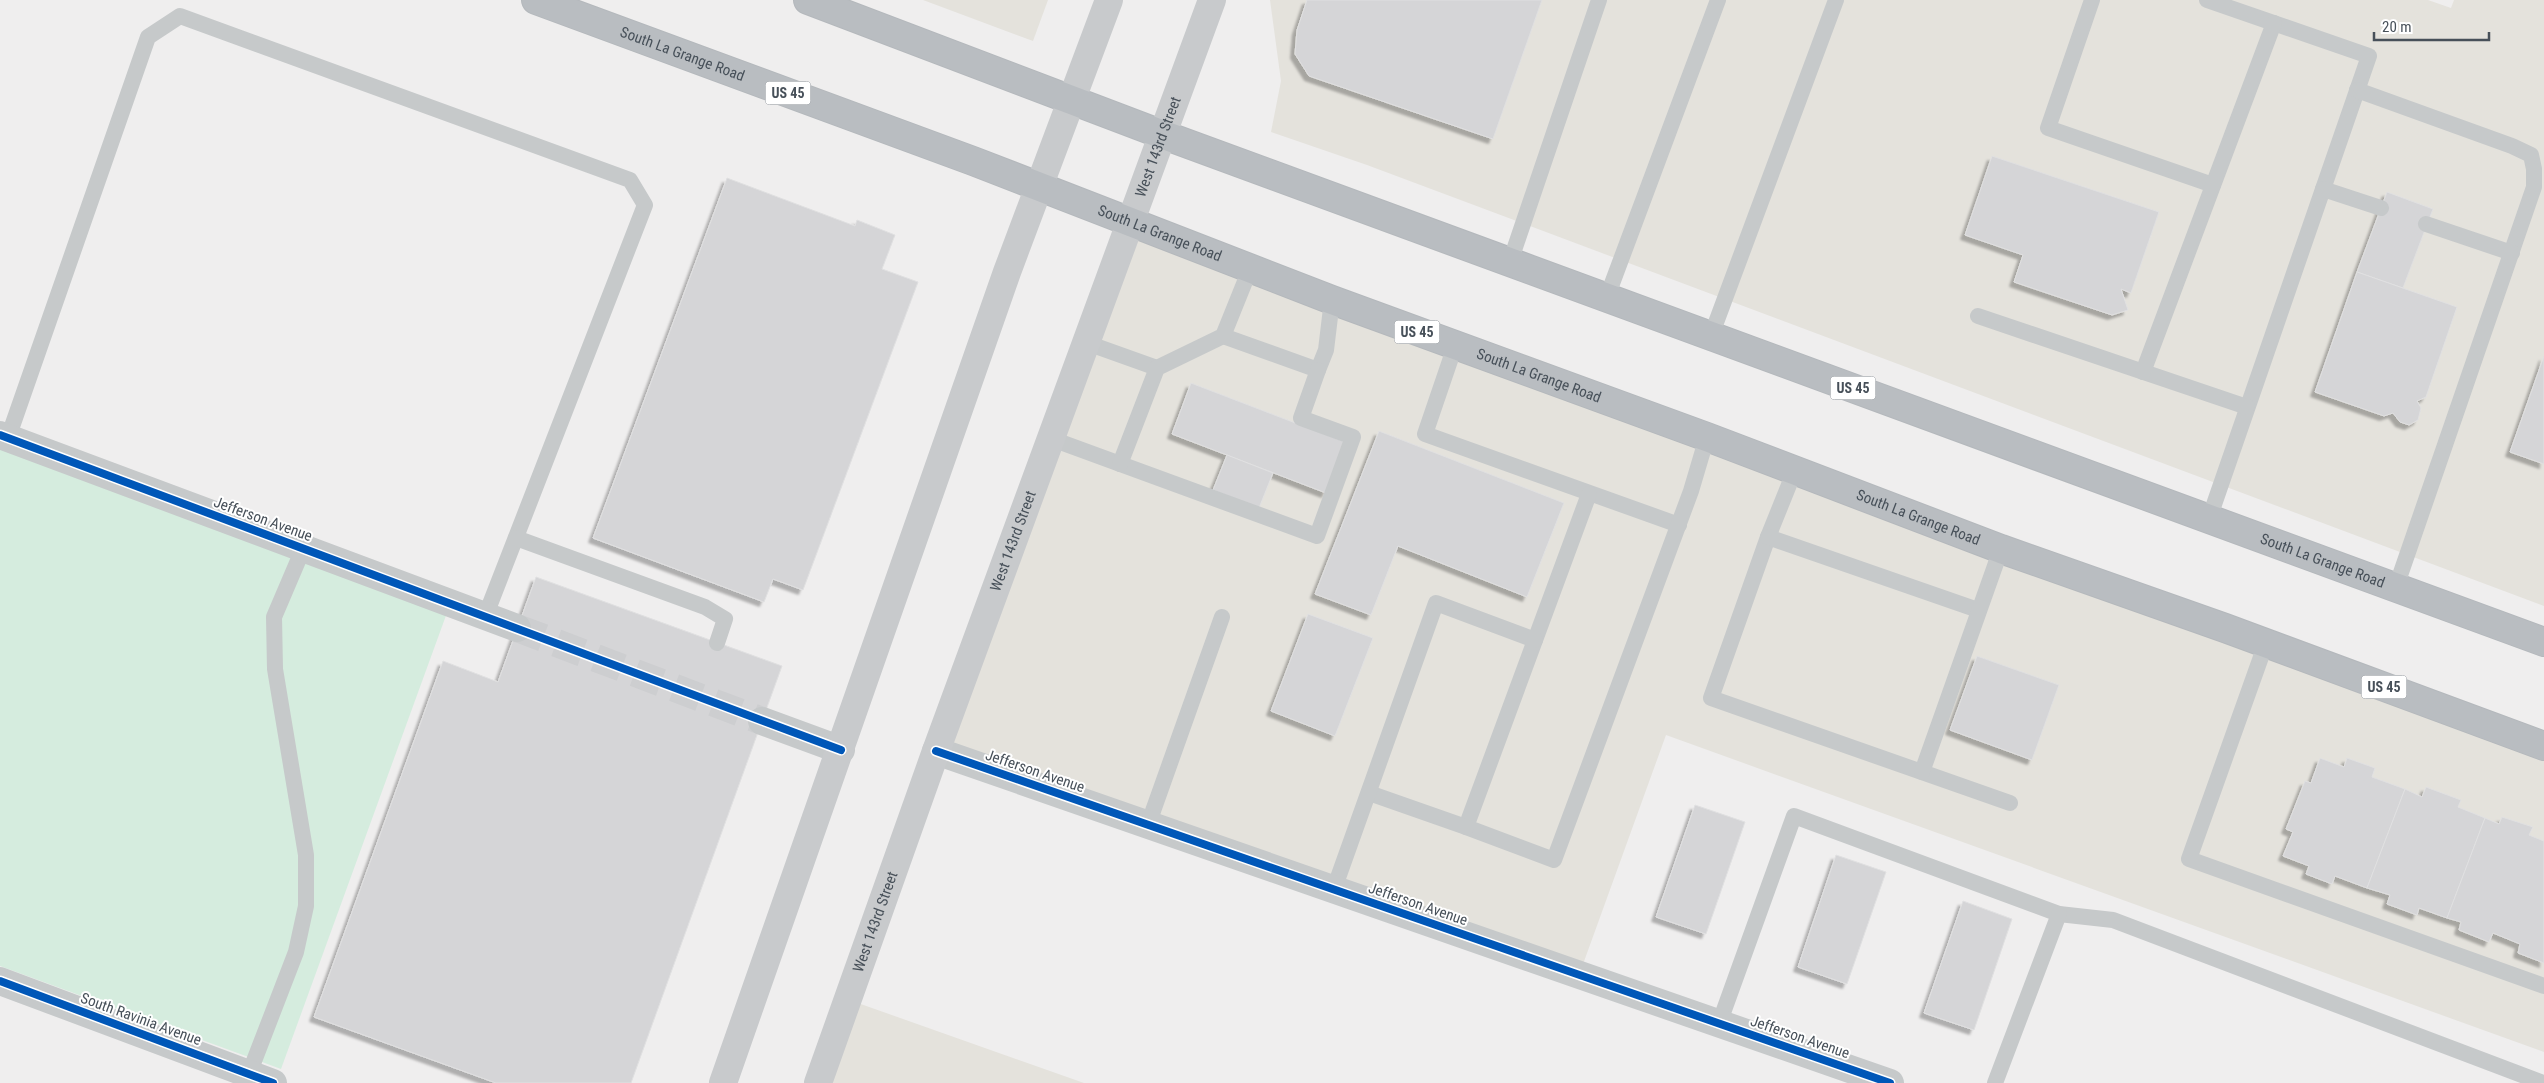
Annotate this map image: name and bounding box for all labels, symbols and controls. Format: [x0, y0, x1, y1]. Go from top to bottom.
scale bar [2374, 10, 2489, 42]
text: 20 m [2382, 18, 2412, 36]
street label: South La Grange Road [618, 23, 747, 85]
road number: US 45 [766, 82, 810, 105]
street label: West 143rd Street [1131, 94, 1185, 200]
street label: South La Grange Road [1095, 201, 1224, 265]
road number: US 45 [1394, 321, 1440, 344]
street label: South La Grange Road [1474, 345, 1604, 407]
road number: US 45 [1830, 376, 1876, 399]
street label: South La Grange Road [1854, 486, 1983, 549]
street label: West 143rd Street [986, 488, 1040, 594]
street label: Jefferson Avenue [211, 493, 315, 545]
street label: South La Grange Road [2258, 530, 2387, 592]
road number: US 45 [2362, 676, 2406, 699]
street label: Jefferson Avenue [983, 746, 1087, 796]
street label: West 143rd Street [849, 869, 901, 975]
street label: Jefferson Avenue [1366, 879, 1470, 929]
street label: South Ravinia Avenue [78, 989, 204, 1049]
street label: Jefferson Avenue [1748, 1012, 1852, 1062]

